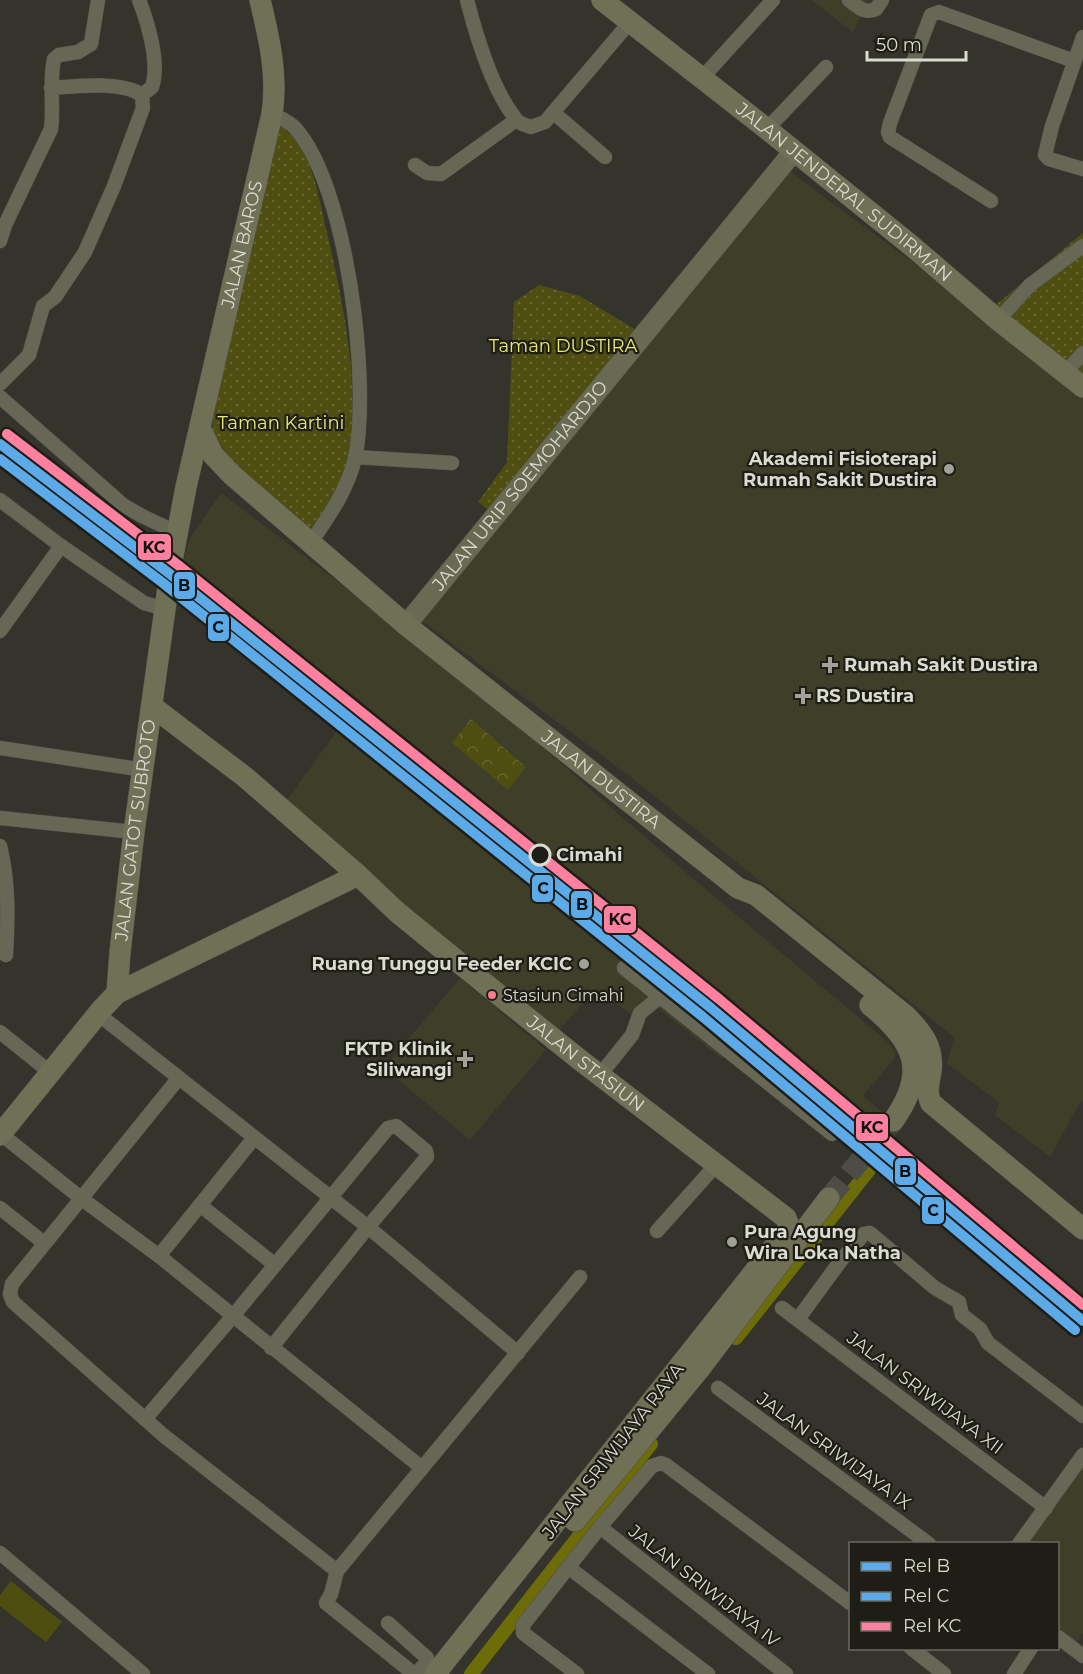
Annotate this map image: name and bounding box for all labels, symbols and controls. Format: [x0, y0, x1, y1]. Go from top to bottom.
scale bar [867, 24, 966, 62]
text: 50 m [876, 34, 922, 56]
street label: JALAN JENDERAL SUDIRMAN [731, 97, 956, 286]
street label: JALAN BAROS [216, 178, 267, 311]
park label: Taman DUSTIRA [489, 335, 637, 357]
street label: JALAN URIP SOEMOHARDJO [427, 376, 612, 596]
park label: Taman Kartini [218, 412, 344, 434]
place label: Akademi Fisioterapi Rumah Sakit Dustira [743, 448, 937, 491]
marker: Akademi Fisioterapi Rumah Sakit Dustira [942, 462, 956, 476]
line badge: KC [137, 533, 172, 561]
text: KC [143, 538, 166, 557]
line badge: B [173, 571, 196, 600]
text: B [178, 576, 190, 595]
line badge: C [207, 613, 230, 642]
text: C [212, 618, 224, 637]
place label: Rumah Sakit Dustira [844, 654, 1038, 676]
marker: Rumah Sakit Dustira [821, 656, 839, 674]
place label: RS Dustira [816, 685, 914, 707]
marker: RS Dustira [794, 687, 812, 705]
street label: JALAN GATOT SUBROTO [110, 718, 161, 943]
street label: JALAN DUSTIRA [536, 725, 665, 834]
marker: Cimahi [529, 844, 551, 866]
place label: Cimahi [556, 844, 622, 866]
line badge: C [531, 874, 554, 903]
text: C [537, 879, 549, 898]
line badge: B [570, 890, 593, 919]
text: B [576, 895, 588, 914]
line badge: KC [603, 905, 637, 934]
text: KC [609, 910, 632, 929]
place label: Ruang Tunggu Feeder KCIC [311, 953, 572, 975]
marker: Ruang Tunggu Feeder KCIC [577, 957, 591, 971]
place label: Stasiun Cimahi [503, 986, 624, 1005]
marker: Stasiun Cimahi [486, 989, 498, 1001]
street label: JALAN STASIUN [522, 1010, 649, 1116]
place label: FKTP Klinik Siliwangi [344, 1038, 452, 1081]
marker: FKTP Klinik Siliwangi [456, 1050, 474, 1068]
line badge: KC [855, 1113, 889, 1142]
text: KC [861, 1118, 884, 1137]
line badge: B [894, 1157, 917, 1186]
text: B [899, 1162, 911, 1181]
line badge: C [921, 1196, 945, 1225]
text: C [927, 1201, 939, 1220]
place label: Pura Agung Wira Loka Natha [744, 1221, 901, 1264]
marker: Pura Agung Wira Loka Natha [725, 1235, 739, 1249]
street label: JALAN SRIWIJAYA XII [842, 1326, 1008, 1459]
street label: JALAN SRIWIJAYA RAYA [537, 1359, 688, 1544]
street label: JALAN SRIWIJAYA IX [752, 1387, 915, 1514]
street label: JALAN SRIWIJAYA IV [623, 1520, 784, 1652]
legend [849, 1542, 1059, 1650]
text: Rel B [903, 1555, 950, 1577]
text: Rel C [903, 1585, 949, 1607]
text: Rel KC [903, 1615, 962, 1637]

